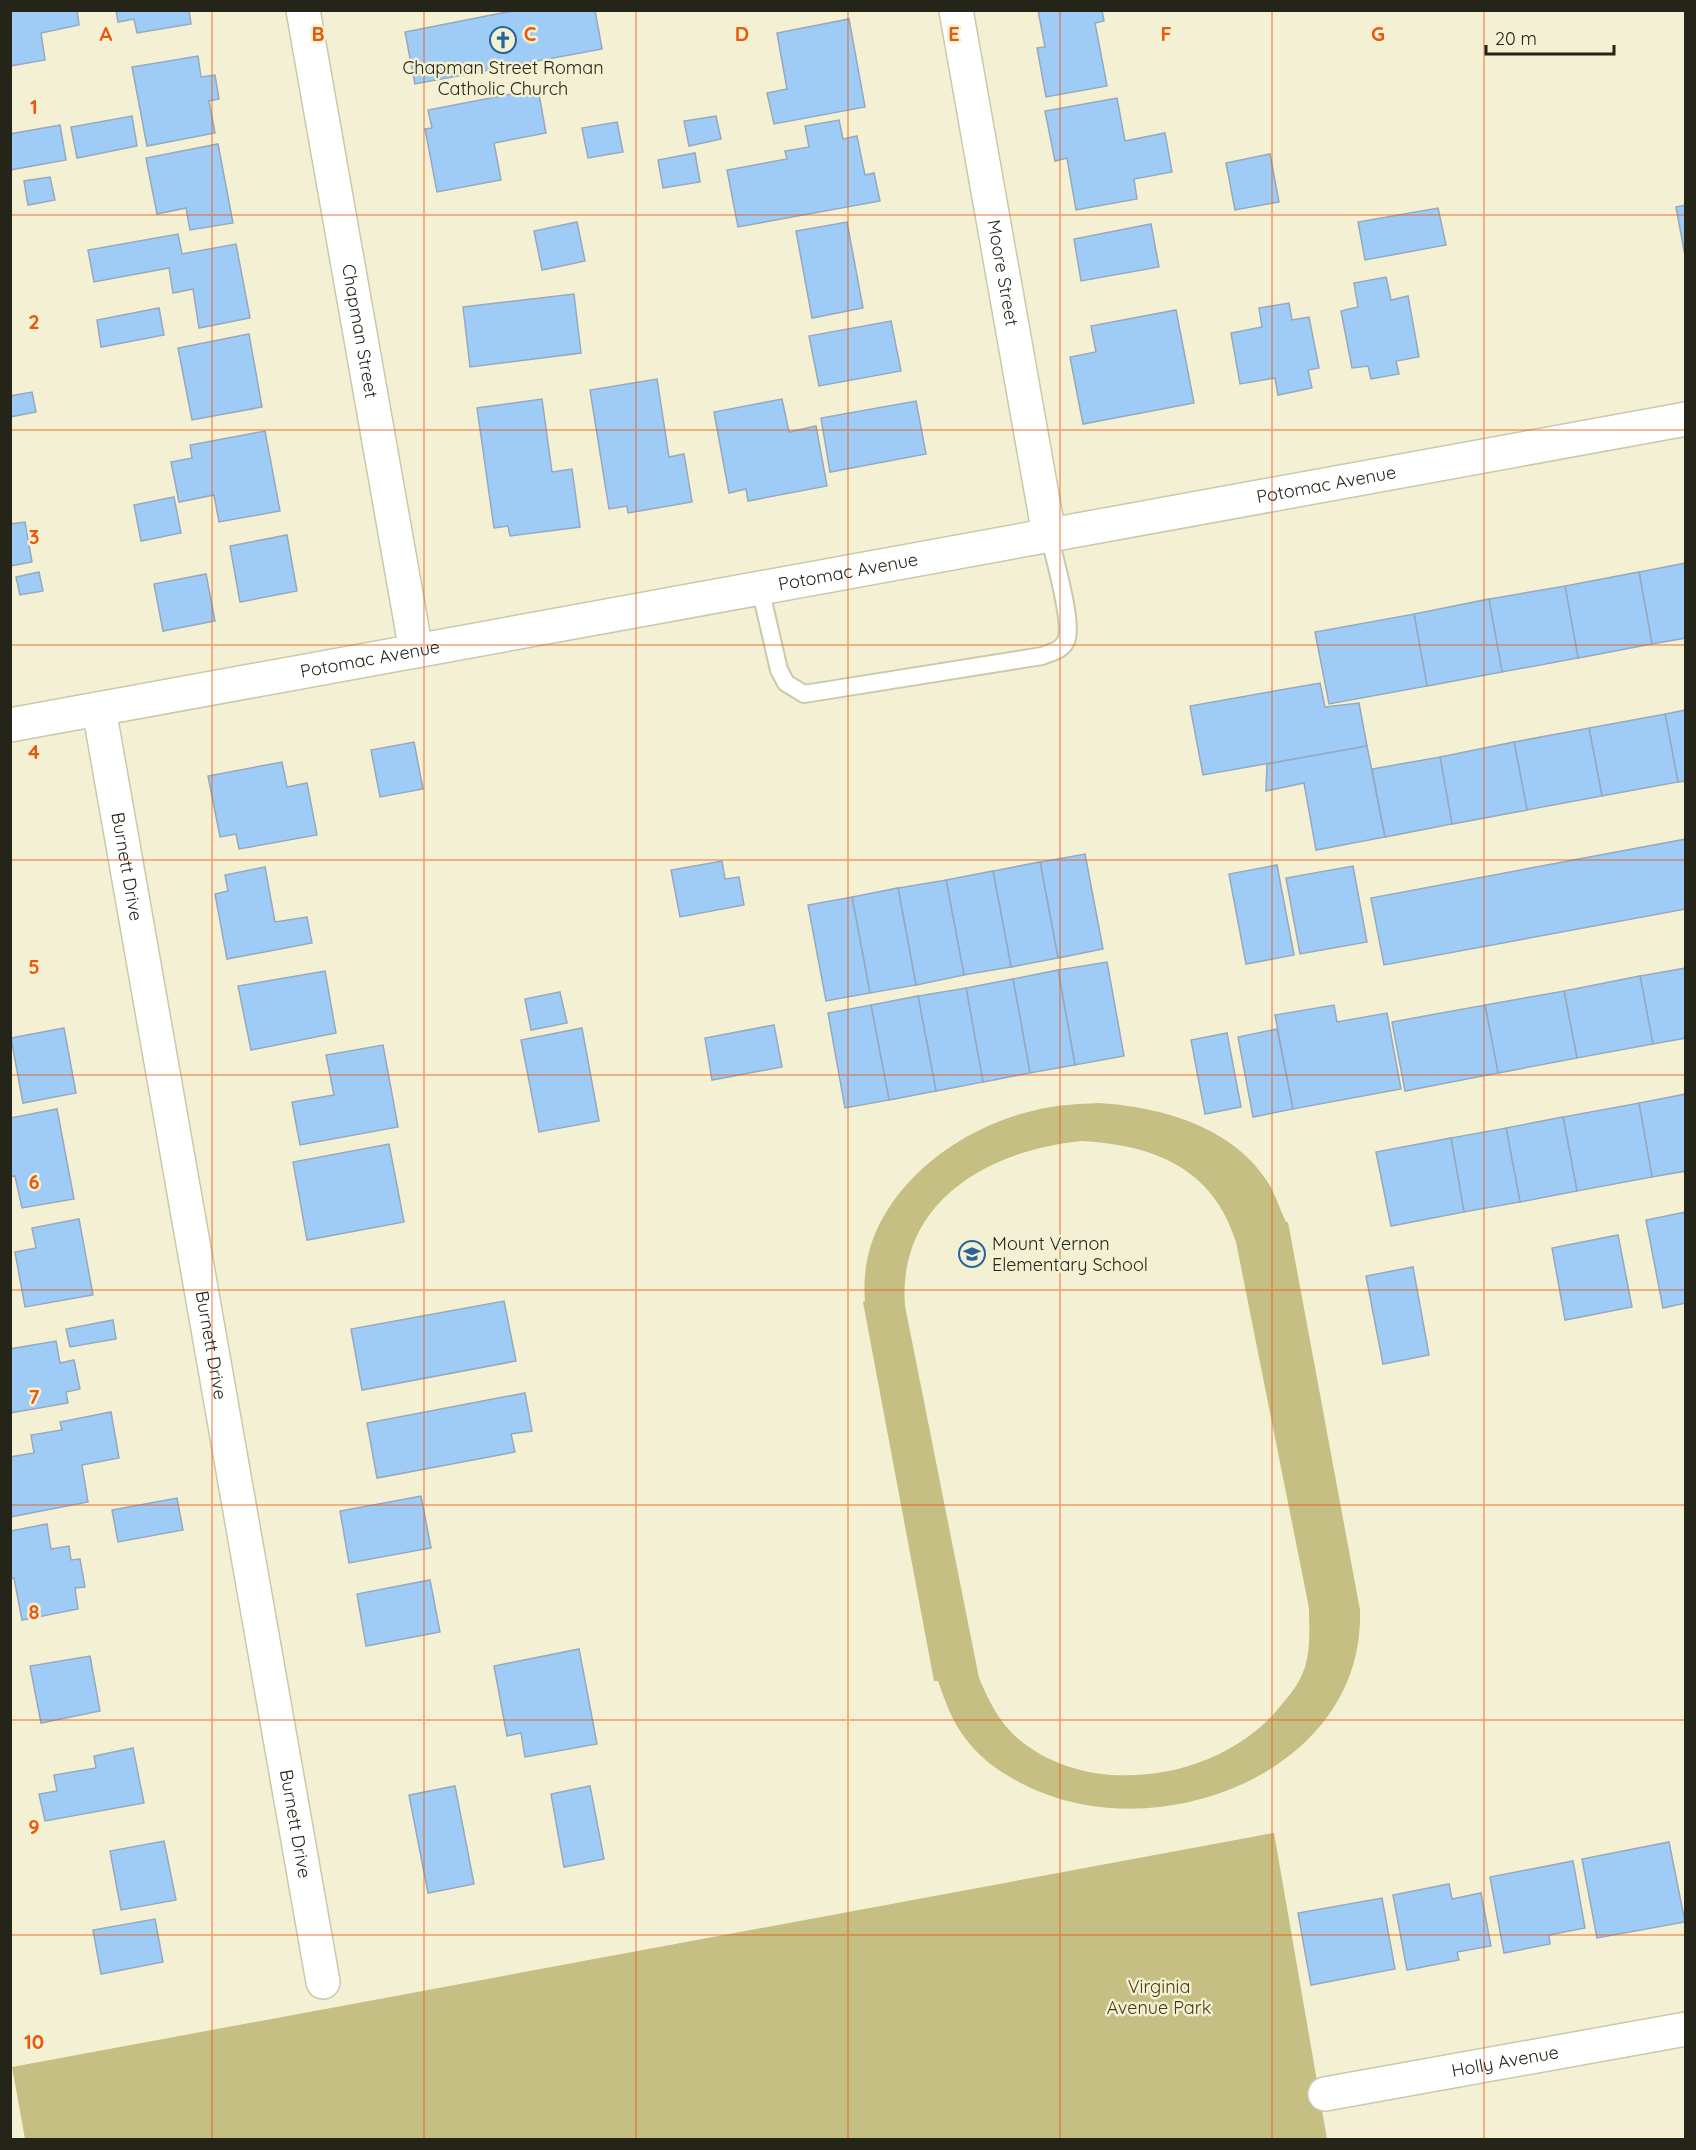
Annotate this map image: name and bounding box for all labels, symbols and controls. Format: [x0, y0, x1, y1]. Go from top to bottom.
scale bar [1486, 18, 1614, 56]
text: A [100, 21, 113, 46]
text: B [311, 21, 325, 46]
text: C [524, 21, 537, 46]
text: D [735, 21, 749, 46]
text: E [948, 21, 960, 46]
text: F [1160, 21, 1172, 46]
text: G [1371, 21, 1385, 46]
church icon: Chapman Street Roman Catholic Church [488, 25, 518, 55]
text: 20 m [1495, 27, 1537, 50]
place label: Chapman Street Roman Catholic Church [402, 56, 604, 100]
text: 1 [30, 94, 38, 119]
street label: Moore Street [982, 218, 1024, 328]
street label: Chapman Street [337, 262, 383, 400]
text: 2 [28, 309, 40, 334]
street label: Potomac Avenue [1254, 460, 1398, 508]
text: 3 [29, 524, 39, 549]
street label: Potomac Avenue [776, 547, 920, 596]
street label: Potomac Avenue [298, 635, 442, 683]
text: 4 [28, 739, 40, 764]
street label: Burnett Drive [106, 810, 148, 923]
text: 5 [28, 954, 40, 979]
text: 6 [28, 1169, 40, 1194]
place label: Mount Vernon Elementary School [992, 1232, 1148, 1276]
school or university icon: Mount Vernon Elementary School [957, 1239, 987, 1269]
street label: Burnett Drive [191, 1289, 232, 1401]
text: 7 [29, 1384, 40, 1409]
text: 8 [29, 1599, 40, 1624]
street label: Burnett Drive [275, 1768, 317, 1880]
text: 9 [28, 1814, 40, 1839]
park label: Virginia Avenue Park [1107, 1975, 1211, 2019]
text: 10 [24, 2029, 44, 2054]
street label: Holly Avenue [1450, 2040, 1560, 2082]

